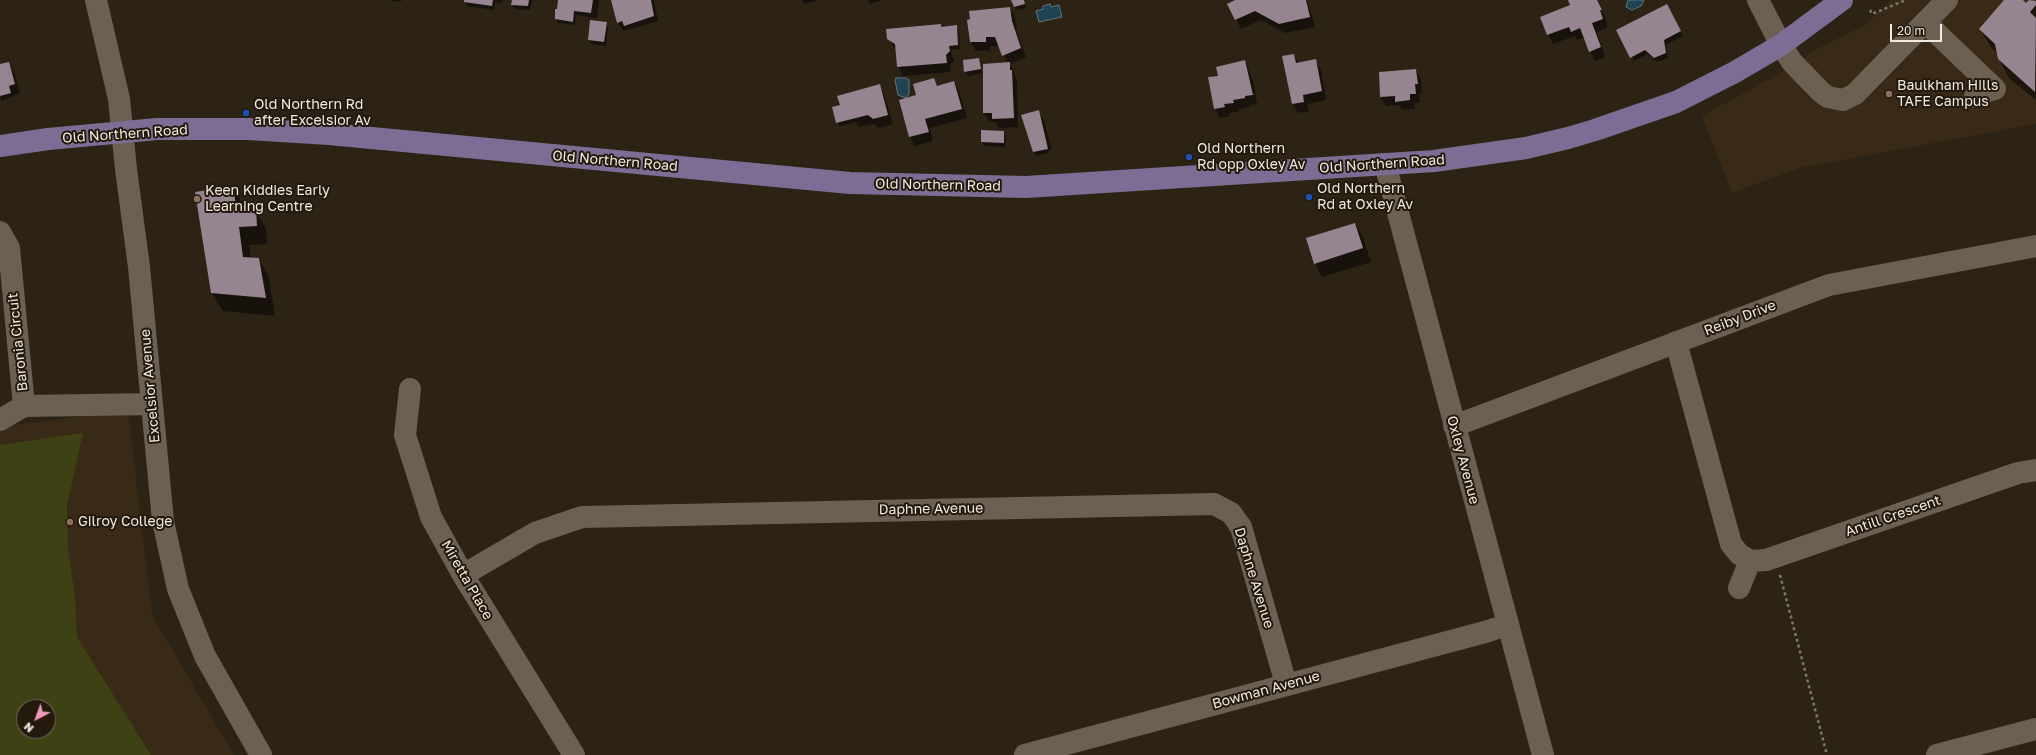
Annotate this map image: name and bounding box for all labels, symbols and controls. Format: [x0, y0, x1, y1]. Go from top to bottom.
scale bar [1892, 16, 1944, 42]
text: 20 m [1897, 23, 1925, 38]
place label: Baulkham Hills TAFE Campus [1897, 78, 1998, 110]
marker: Baulkham Hills TAFE Campus [1884, 89, 1894, 99]
place label: Old Northern Rd after Excelsior Av [254, 97, 371, 130]
marker: Old Northern Rd after Excelsior Av [241, 108, 251, 118]
street label: Old Northern Road [62, 121, 188, 147]
place label: Old Northern Rd opp Oxley Av [1197, 141, 1305, 174]
street label: Old Northern Road [552, 147, 678, 175]
street label: Old Northern Road [1319, 151, 1445, 177]
marker: Old Northern Rd opp Oxley Av [1184, 152, 1194, 162]
street label: Old Northern Road [875, 176, 1001, 194]
place label: Old Northern Rd at Oxley Av [1317, 181, 1413, 214]
place label: Keen Kiddies Early Learning Centre [205, 183, 330, 216]
marker: Old Northern Rd at Oxley Av [1304, 192, 1314, 202]
marker: Keen Kiddies Early Learning Centre [192, 194, 202, 204]
street label: Baronia Circuit [4, 292, 32, 392]
street label: Reiby Drive [1702, 297, 1778, 339]
street label: Excelsior Avenue [137, 328, 163, 444]
street label: Oxley Avenue [1443, 414, 1483, 506]
street label: Antill Crescent [1843, 492, 1943, 540]
street label: Daphne Avenue [879, 500, 983, 518]
place label: Gilroy College [78, 514, 172, 530]
marker: Gilroy College [65, 517, 75, 527]
street label: Daphne Avenue [1231, 526, 1277, 630]
street label: Miretta Place [437, 537, 497, 623]
street label: Bowman Avenue [1210, 668, 1322, 712]
north arrow [16, 699, 56, 739]
text: N [21, 720, 36, 735]

